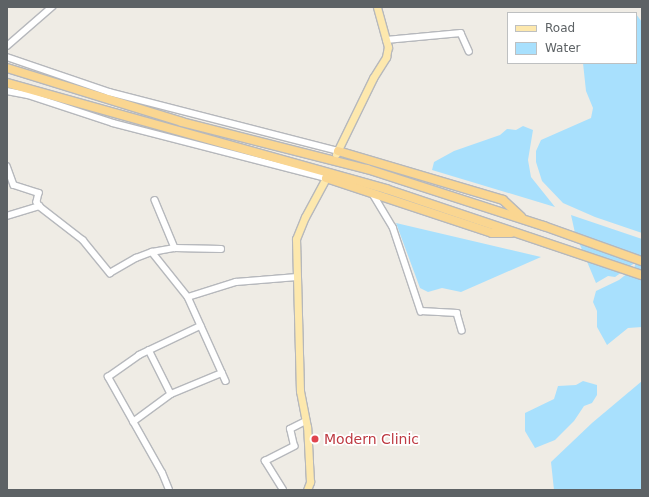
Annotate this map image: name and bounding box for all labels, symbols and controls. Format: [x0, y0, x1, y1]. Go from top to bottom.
legend [507, 12, 637, 64]
text: Road [545, 21, 575, 35]
text: Water [545, 41, 580, 55]
place label: Modern Clinic [324, 431, 419, 447]
marker: Modern Clinic [309, 433, 321, 445]

